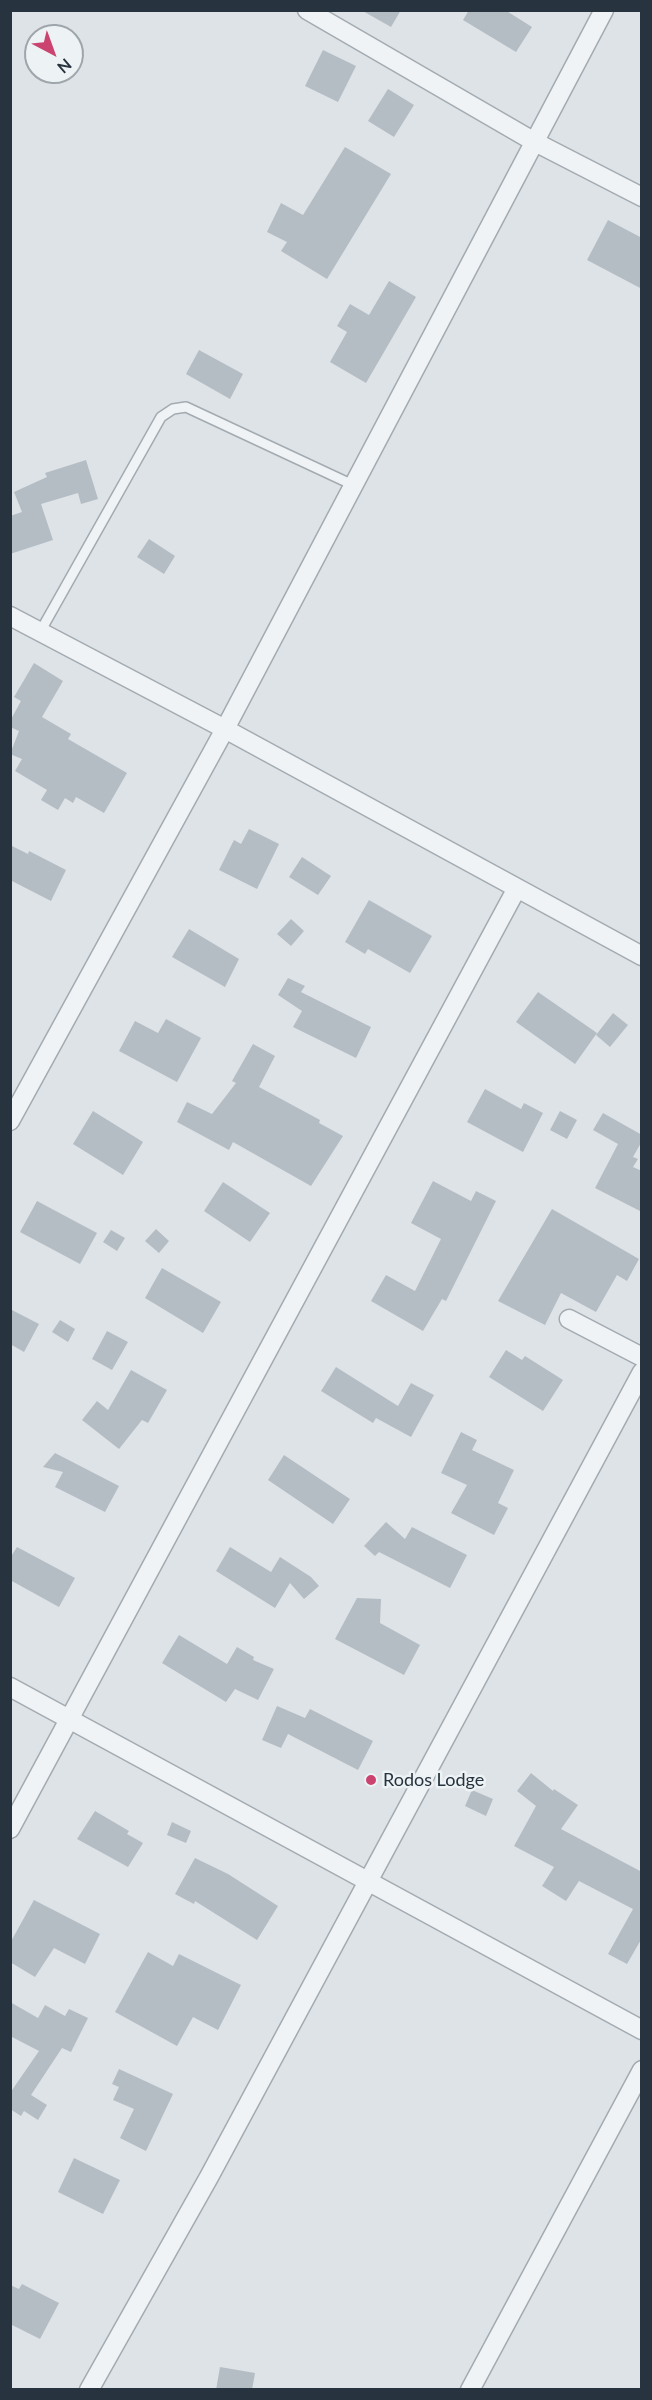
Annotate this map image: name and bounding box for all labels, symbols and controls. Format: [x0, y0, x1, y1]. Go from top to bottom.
north arrow [24, 24, 84, 84]
text: N [54, 55, 76, 78]
place label: Rodos Lodge [383, 1769, 484, 1791]
marker: Rodos Lodge [364, 1773, 378, 1787]

